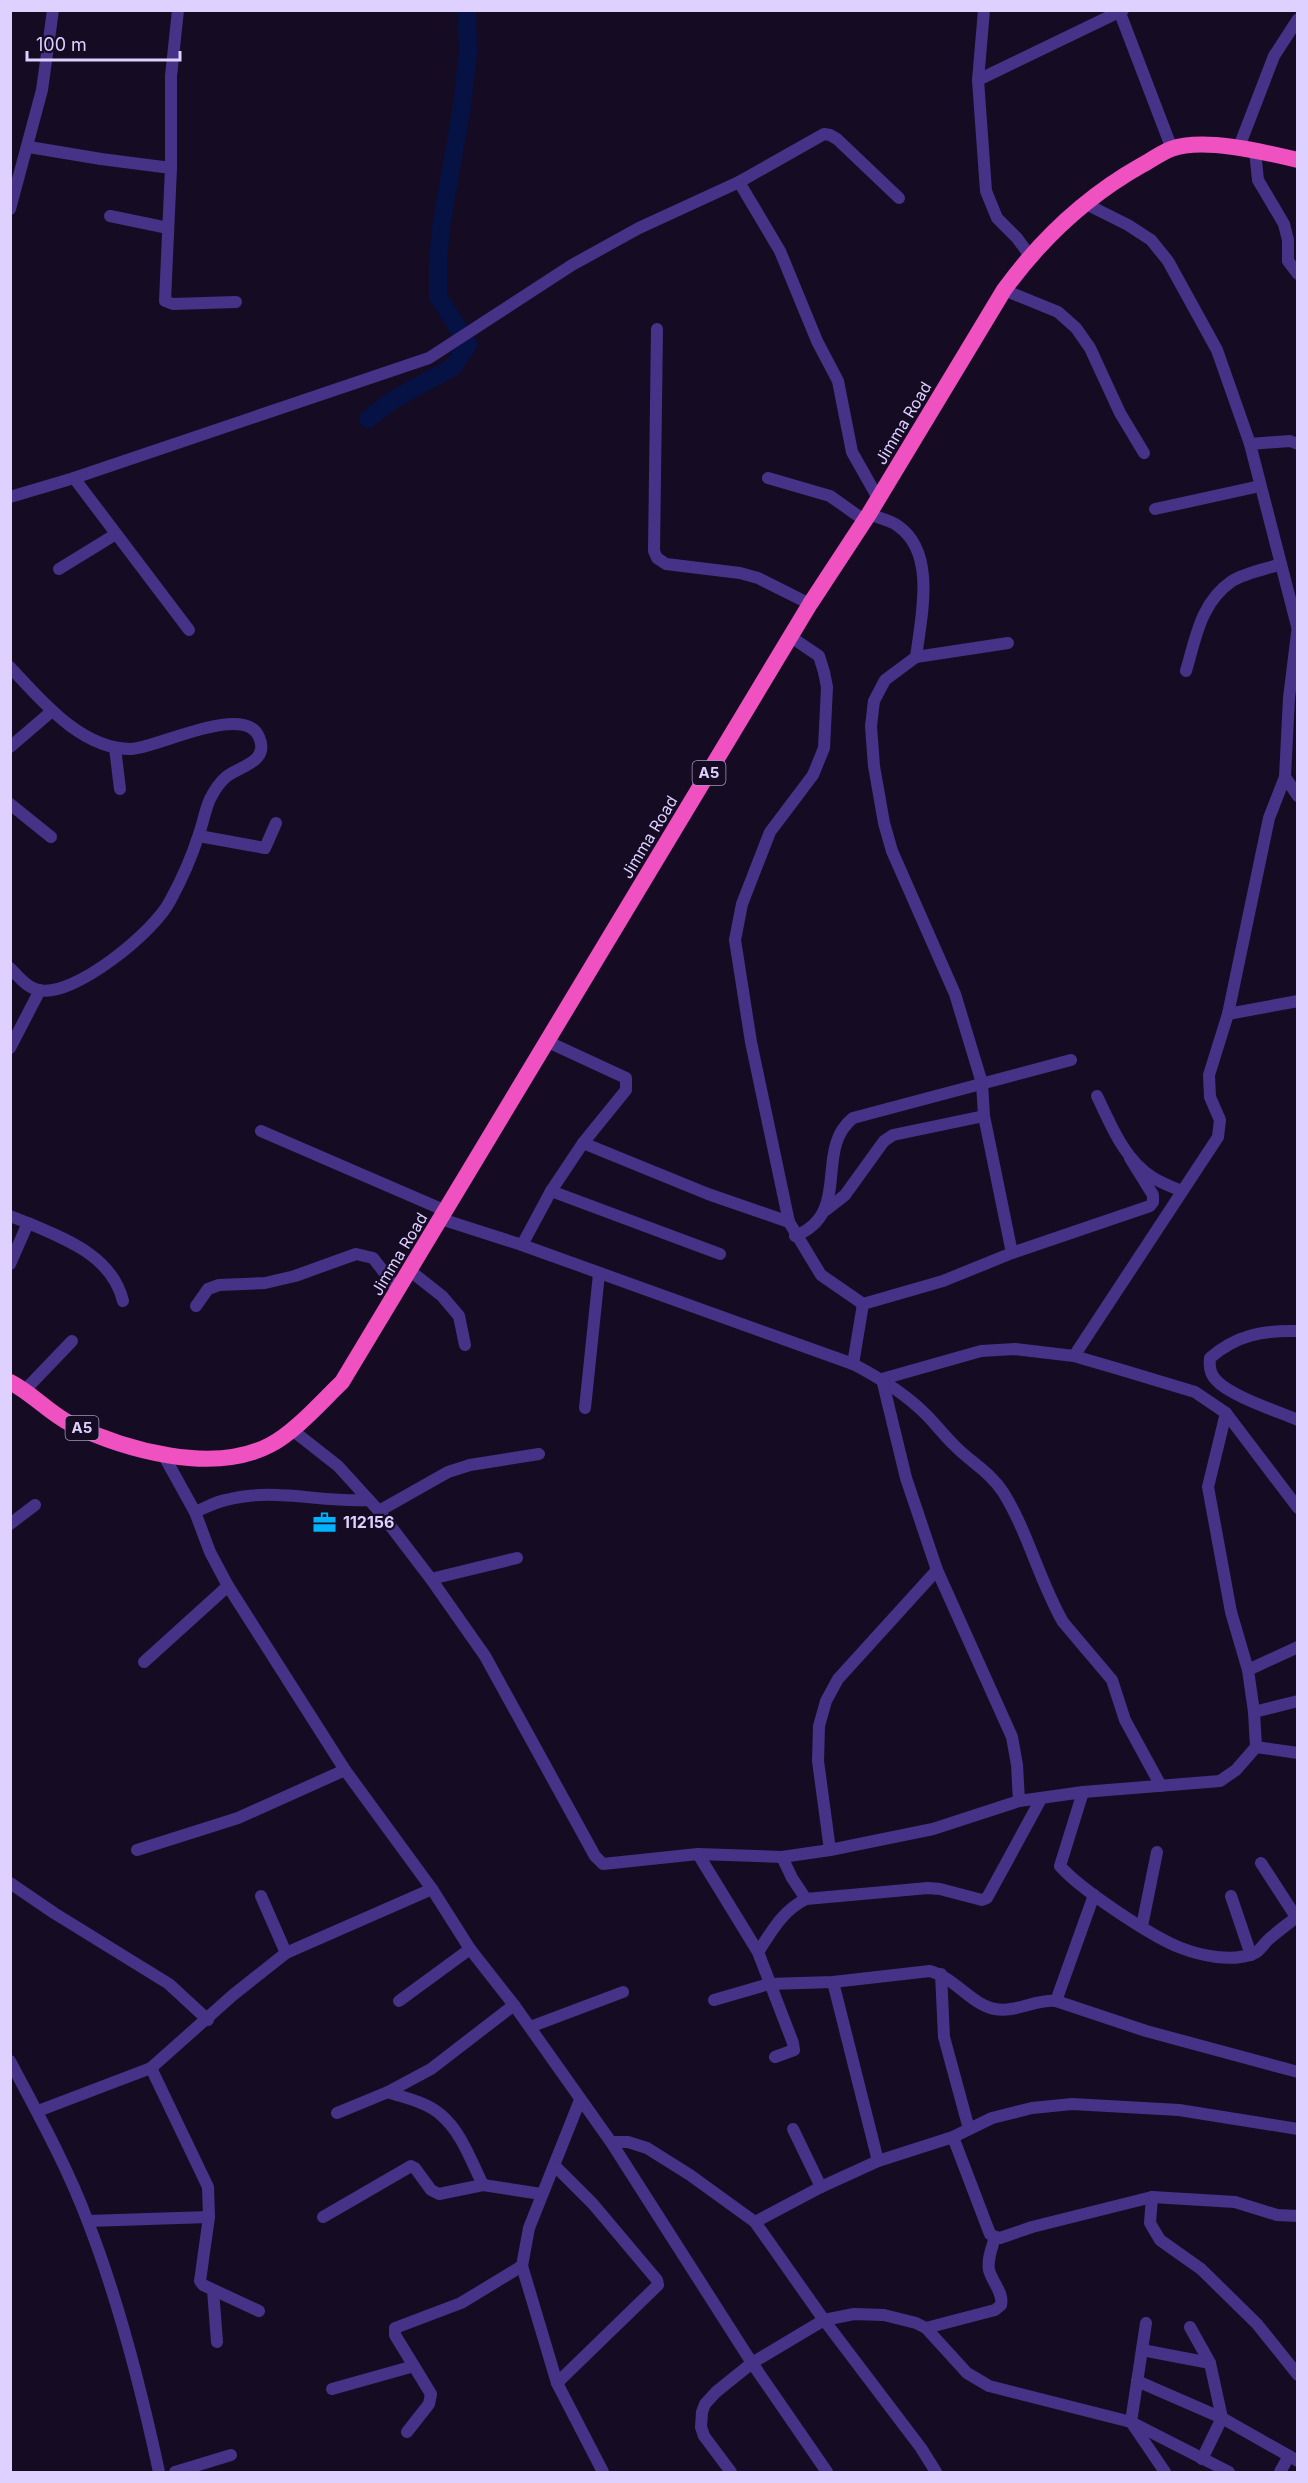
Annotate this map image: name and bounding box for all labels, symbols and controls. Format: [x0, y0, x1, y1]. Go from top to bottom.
scale bar [27, 24, 180, 62]
text: 100 m [36, 34, 87, 55]
street label: Jimma Road [870, 378, 936, 468]
road number: A5 [692, 761, 726, 785]
street label: Jimma Road [616, 792, 682, 882]
street label: Jimma Road [366, 1209, 432, 1299]
road number: A5 [66, 1416, 98, 1440]
office icon: 112156 [312, 1509, 338, 1535]
place label: 112156 [343, 1512, 394, 1532]

